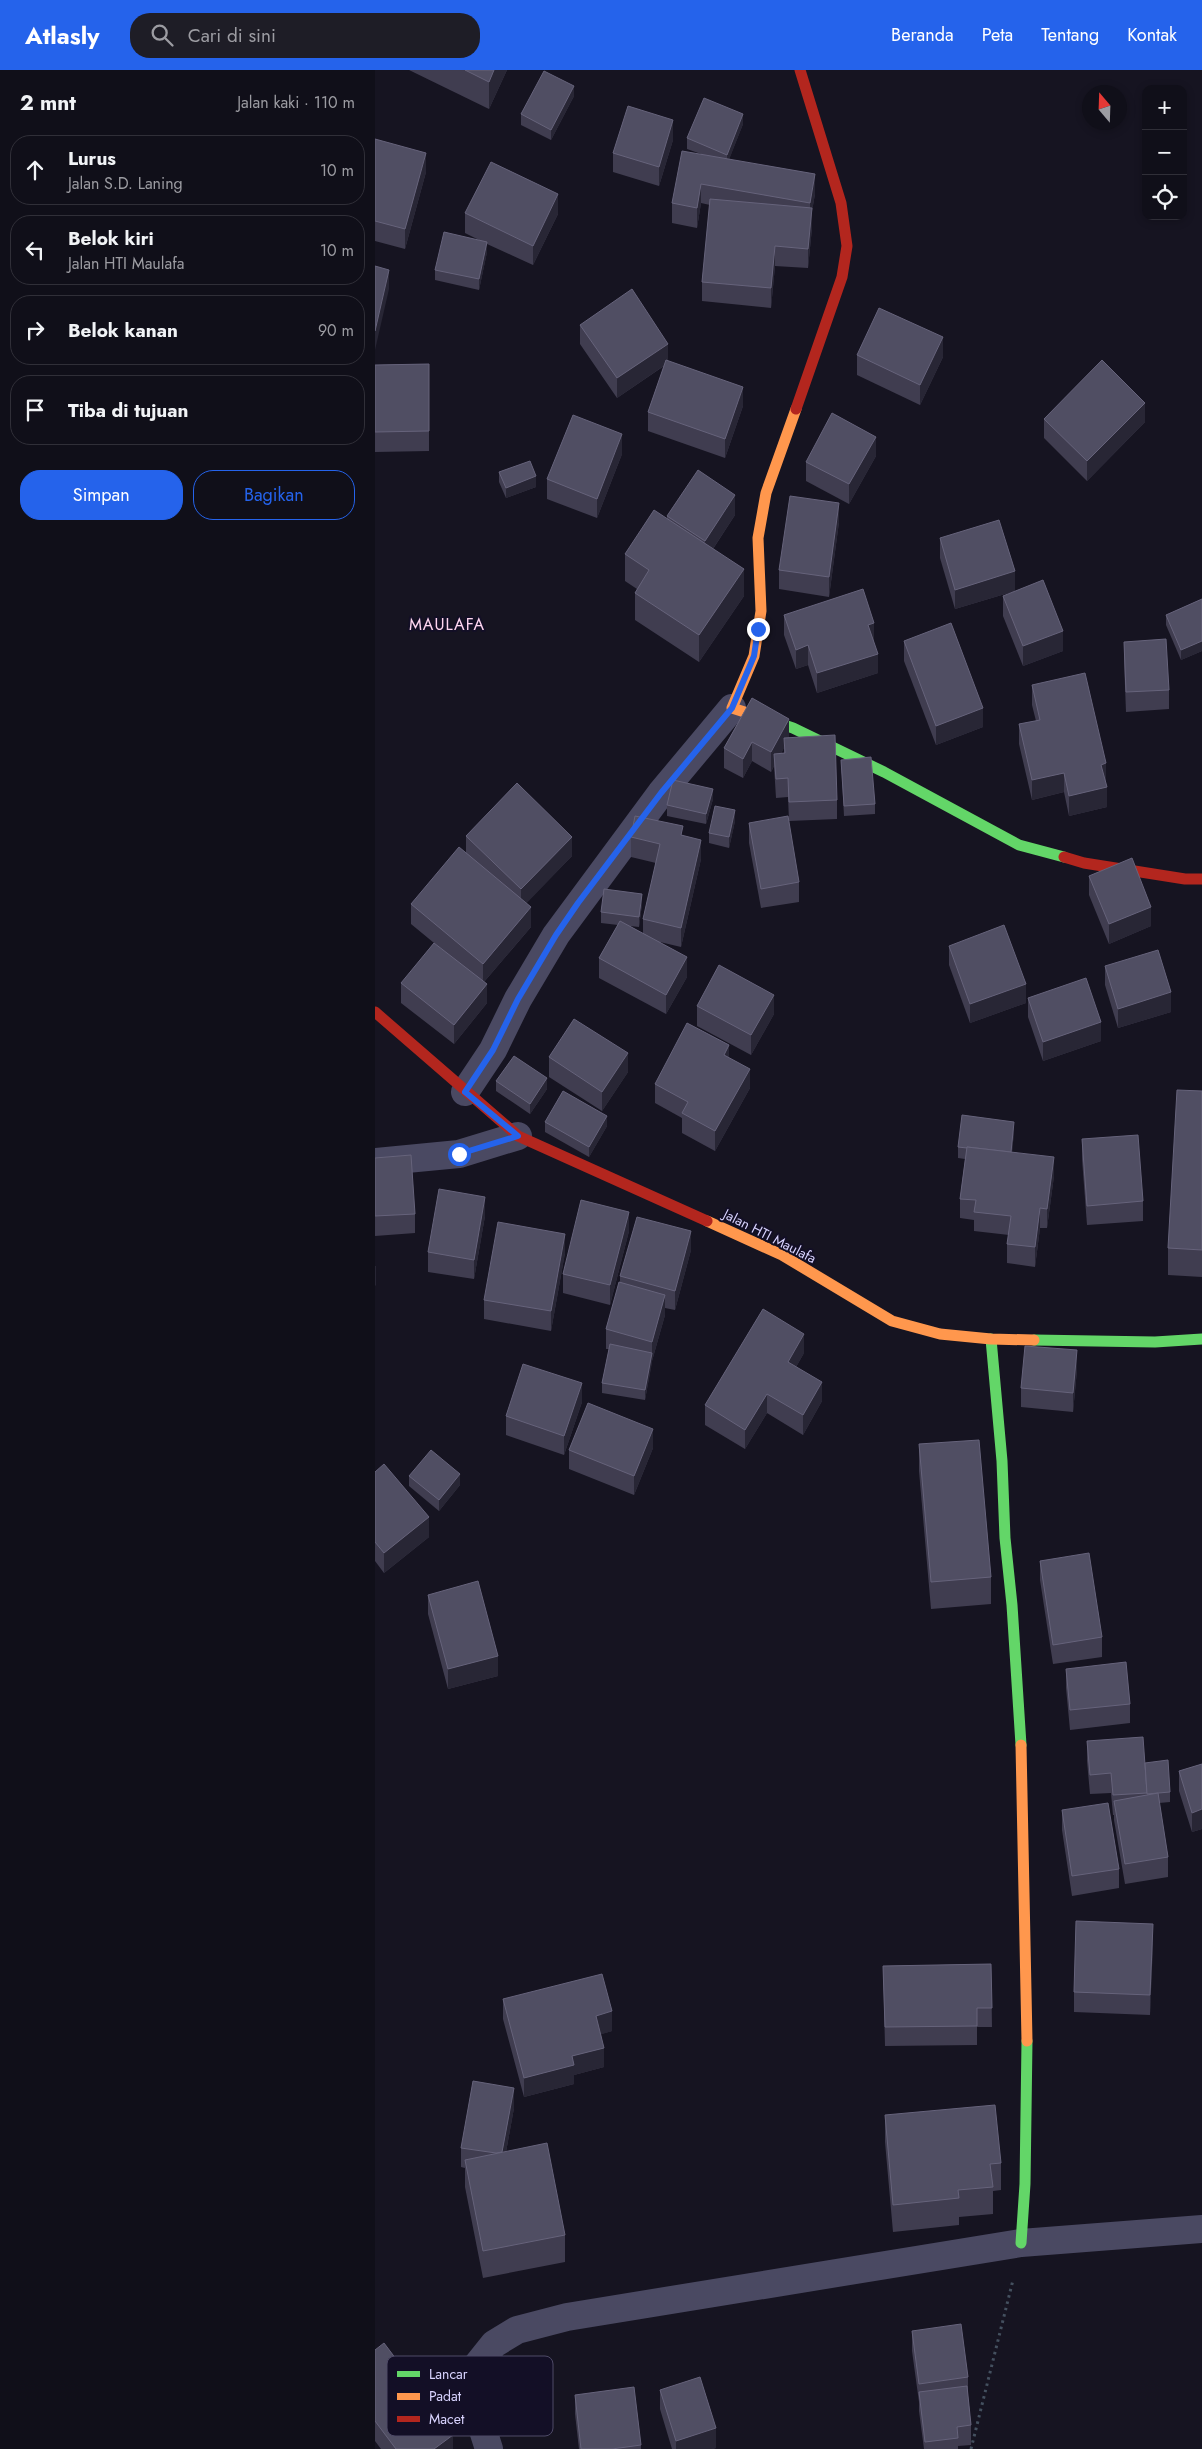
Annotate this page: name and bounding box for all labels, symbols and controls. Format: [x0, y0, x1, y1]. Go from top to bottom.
search box [130, 13, 480, 58]
text: Atlasly [25, 18, 100, 53]
icon: search [148, 21, 176, 49]
text: Cari di sini [188, 22, 276, 49]
text: Beranda [891, 22, 954, 48]
text: Peta [982, 22, 1013, 48]
text: Tentang [1041, 22, 1099, 48]
text: Kontak [1127, 22, 1177, 48]
north arrow [1082, 85, 1127, 130]
map controls [1142, 85, 1187, 220]
button: + [1142, 85, 1187, 130]
text: 2 mnt [20, 88, 76, 118]
text: Jalan kaki · 110 m [237, 91, 355, 114]
button: − [1142, 130, 1187, 175]
text: Lurus [68, 145, 116, 172]
icon: ahead [21, 156, 49, 184]
text: 10 m [320, 159, 354, 182]
text: Jalan S.D. Laning [68, 172, 183, 195]
button: locate [1142, 175, 1187, 220]
text: Belok kiri [68, 225, 154, 252]
icon: left [21, 236, 49, 264]
text: 10 m [320, 239, 354, 262]
text: Jalan HTI Maulafa [68, 252, 184, 275]
icon: right [21, 316, 49, 344]
text: Belok kanan [68, 317, 178, 344]
text: 90 m [318, 319, 354, 342]
icon: arrive [21, 396, 49, 424]
text: Tiba di tujuan [68, 397, 188, 424]
button: Simpan [20, 470, 183, 520]
button: Bagikan [193, 470, 355, 520]
district label: MAULAFA [409, 613, 485, 636]
route end [747, 618, 770, 641]
route start [448, 1143, 471, 1166]
street label: Jalan HTI Maulafa [718, 1203, 820, 1268]
legend [387, 2356, 553, 2436]
text: Lancar [429, 2364, 468, 2384]
text: Padat [429, 2386, 462, 2406]
text: Macet [429, 2409, 465, 2429]

